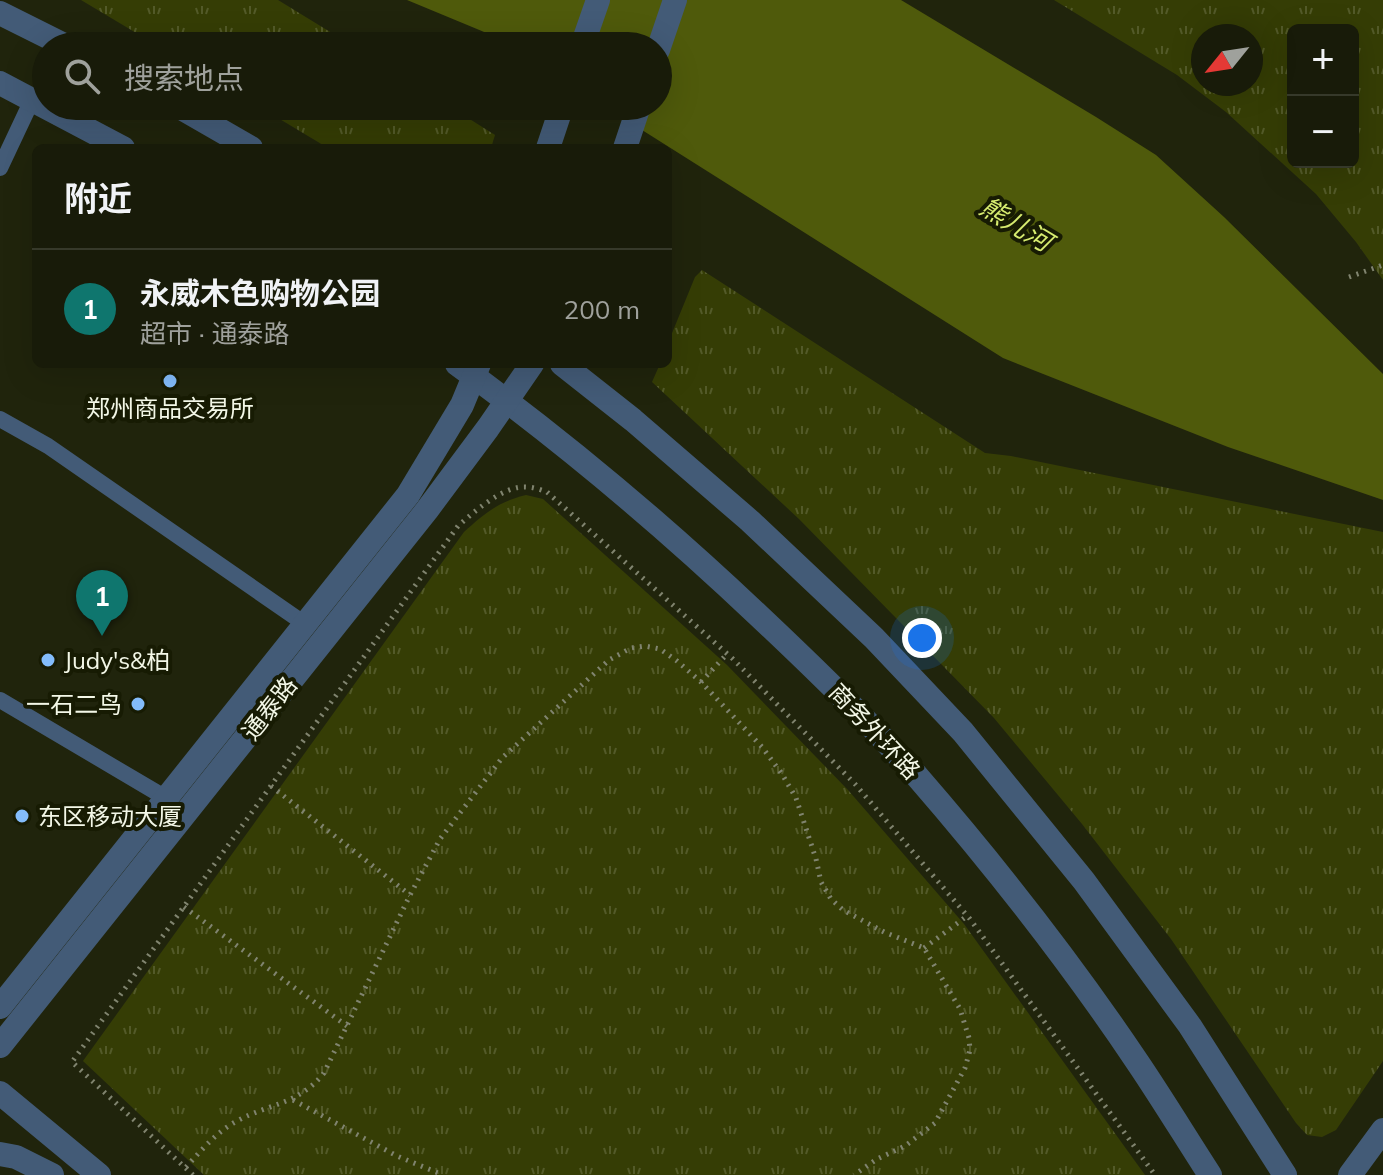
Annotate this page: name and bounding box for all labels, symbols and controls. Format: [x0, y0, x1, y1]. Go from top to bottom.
north arrow [1191, 24, 1263, 96]
map controls [1287, 24, 1359, 168]
button: + [1287, 24, 1359, 96]
search box [32, 32, 672, 120]
icon: search [60, 54, 104, 98]
text: 搜索地点 [124, 59, 244, 97]
button: − [1287, 96, 1359, 168]
text: 附近 [64, 177, 132, 220]
water label: 熊儿河 [974, 190, 1062, 261]
text: 永威木色购物公园 [140, 274, 380, 312]
text: 1 [82, 293, 98, 326]
text: 200 m [564, 293, 640, 326]
text: 超市 · 通泰路 [140, 317, 290, 350]
marker: 郑州商品交易所 [161, 372, 179, 390]
place label: 郑州商品交易所 [86, 393, 254, 423]
pin: 1 [76, 570, 128, 636]
your location [902, 618, 942, 658]
place label: Judy's&柏 [64, 645, 170, 675]
marker: Judy's&柏 [39, 651, 57, 669]
street label: 通泰路 [235, 670, 303, 746]
street label: 商务外环路 [823, 677, 927, 785]
place label: 一石二鸟 [26, 689, 122, 719]
marker: 一石二鸟 [129, 695, 147, 713]
place label: 东区移动大厦 [38, 801, 182, 831]
marker: 东区移动大厦 [13, 807, 31, 825]

